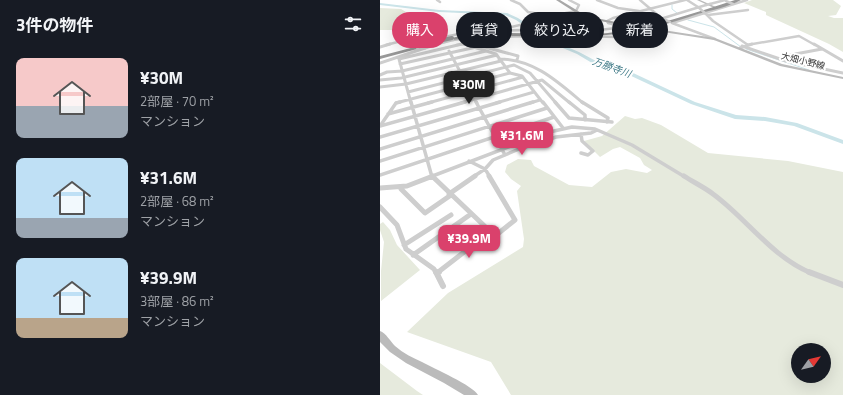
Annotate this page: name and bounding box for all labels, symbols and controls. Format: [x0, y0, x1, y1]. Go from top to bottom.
text: 3件の物件 [16, 12, 94, 38]
chip: 購入 [392, 12, 448, 48]
chip: 賃貸 [456, 12, 512, 48]
chip: 絞り込み [520, 12, 604, 48]
chip: 新着 [612, 12, 668, 48]
icon: filters [342, 13, 364, 35]
street label: 大畑小野線 [780, 49, 827, 73]
water label: 万勝寺川 [590, 54, 634, 82]
text: ¥30M [140, 65, 183, 91]
pin: ¥30M [445, 71, 493, 105]
icon: home [48, 74, 96, 122]
text: ¥30M [453, 74, 486, 94]
text: 2部屋 · 70 m² [140, 91, 214, 111]
text: マンション [140, 111, 205, 131]
pin: ¥31.6M [489, 122, 555, 156]
text: ¥31.6M [500, 125, 544, 145]
text: ¥31.6M [140, 165, 197, 191]
icon: home [48, 174, 96, 222]
text: 2部屋 · 68 m² [140, 191, 214, 211]
text: マンション [140, 211, 205, 231]
pin: ¥39.9M [436, 225, 502, 259]
text: ¥39.9M [447, 228, 491, 248]
text: ¥39.9M [140, 265, 197, 291]
icon: home [48, 274, 96, 322]
text: 3部屋 · 86 m² [140, 291, 214, 311]
text: マンション [140, 311, 205, 331]
north arrow [791, 343, 831, 383]
map controls [791, 343, 831, 383]

